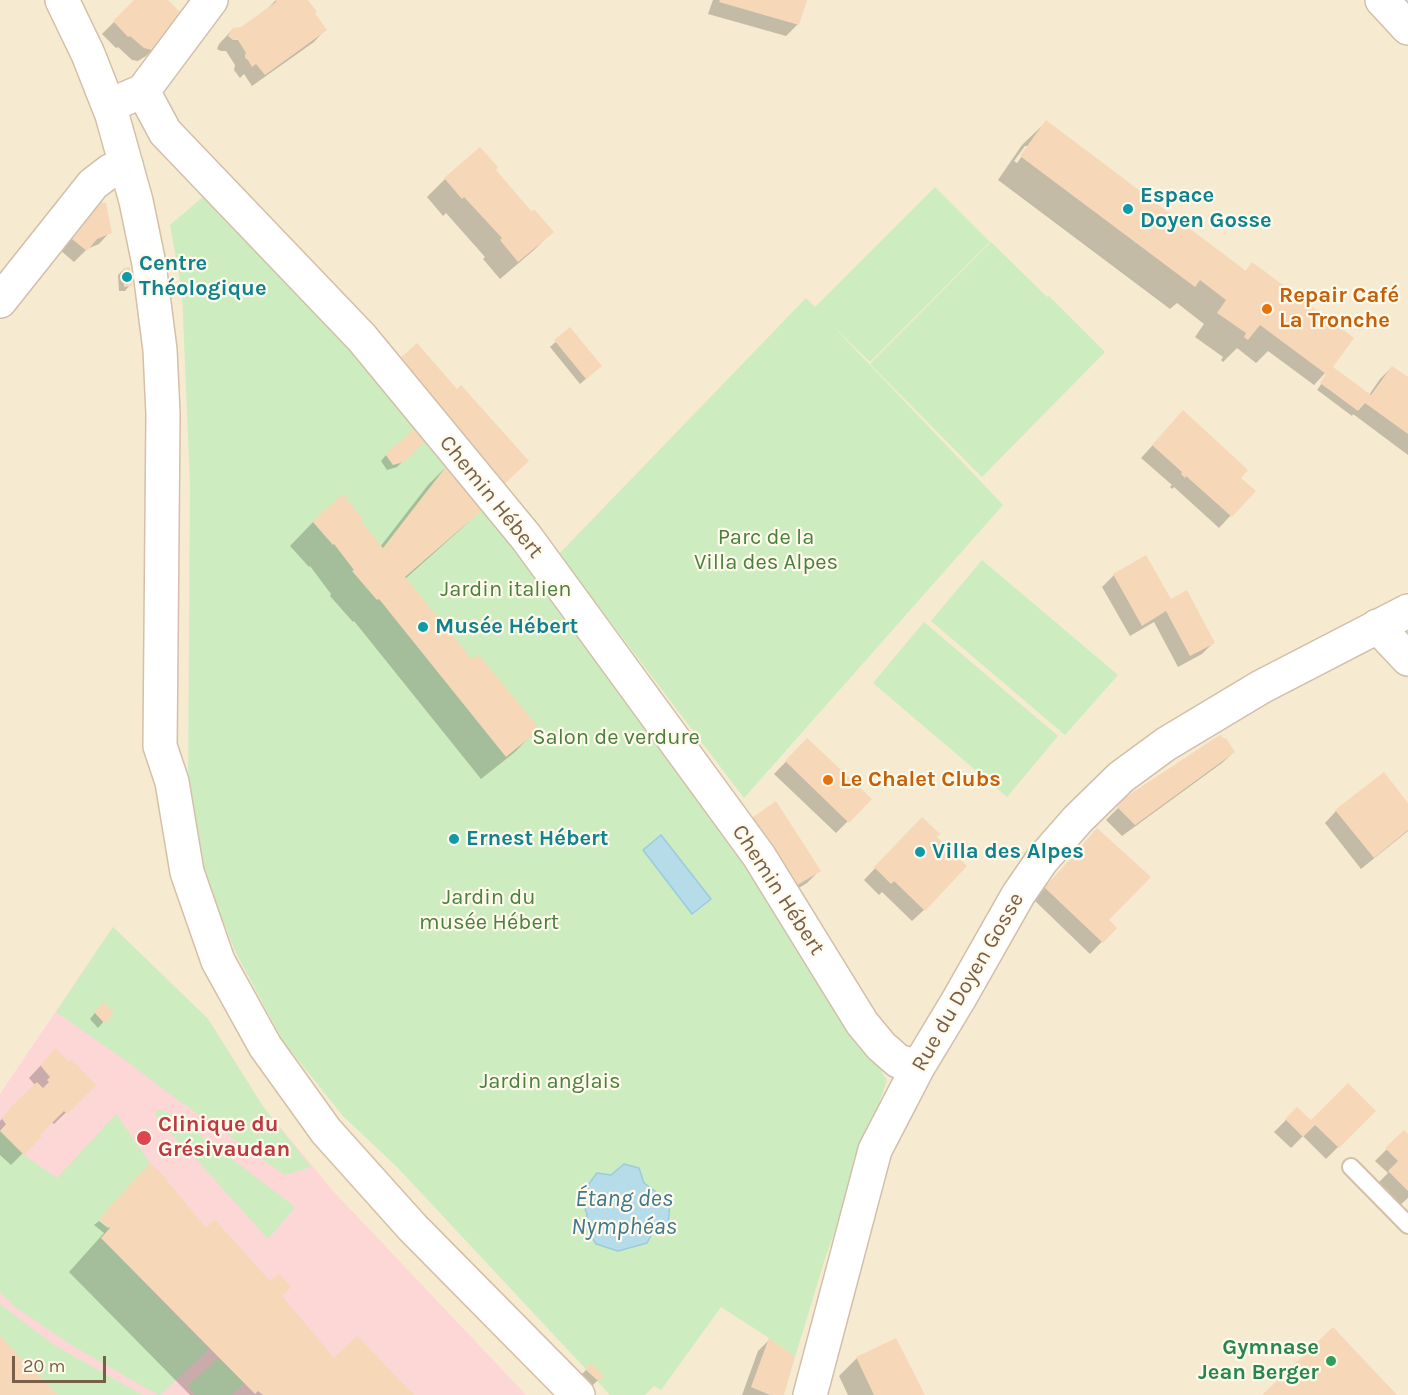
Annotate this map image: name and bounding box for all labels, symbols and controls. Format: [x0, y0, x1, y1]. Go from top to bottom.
place label: Espace Doyen Gosse [1140, 183, 1272, 234]
marker: Espace Doyen Gosse [1121, 202, 1135, 216]
place label: Centre Théologique [139, 251, 267, 302]
marker: Centre Théologique [120, 270, 134, 284]
place label: Repair Café La Tronche [1279, 283, 1399, 334]
marker: Repair Café La Tronche [1260, 302, 1274, 316]
street label: Chemin Hébert [433, 430, 549, 564]
park label: Parc de la Villa des Alpes [694, 525, 838, 576]
park label: Jardin italien [440, 577, 572, 603]
place label: Musée Hébert [435, 614, 578, 640]
marker: Musée Hébert [416, 620, 430, 634]
park label: Salon de verdure [532, 725, 700, 751]
place label: Le Chalet Clubs [840, 767, 1001, 793]
marker: Le Chalet Clubs [821, 773, 835, 787]
street label: Chemin Hébert [726, 820, 830, 960]
place label: Ernest Hébert [466, 826, 608, 852]
marker: Ernest Hébert [447, 832, 461, 846]
place label: Villa des Alpes [932, 839, 1084, 865]
marker: Villa des Alpes [913, 845, 927, 859]
park label: Jardin du musée Hébert [419, 885, 559, 936]
street label: Rue du Doyen Gosse [906, 888, 1030, 1076]
park label: Jardin anglais [479, 1069, 621, 1095]
place label: Clinique du Grésivaudan [158, 1112, 290, 1164]
marker: Clinique du Grésivaudan [135, 1129, 153, 1147]
water label: Étang des Nymphéas [571, 1185, 677, 1241]
place label: Gymnase Jean Berger [1198, 1335, 1319, 1386]
scale bar [15, 1344, 110, 1382]
marker: Gymnase Jean Berger [1324, 1354, 1338, 1368]
text: 20 m [23, 1355, 65, 1377]

